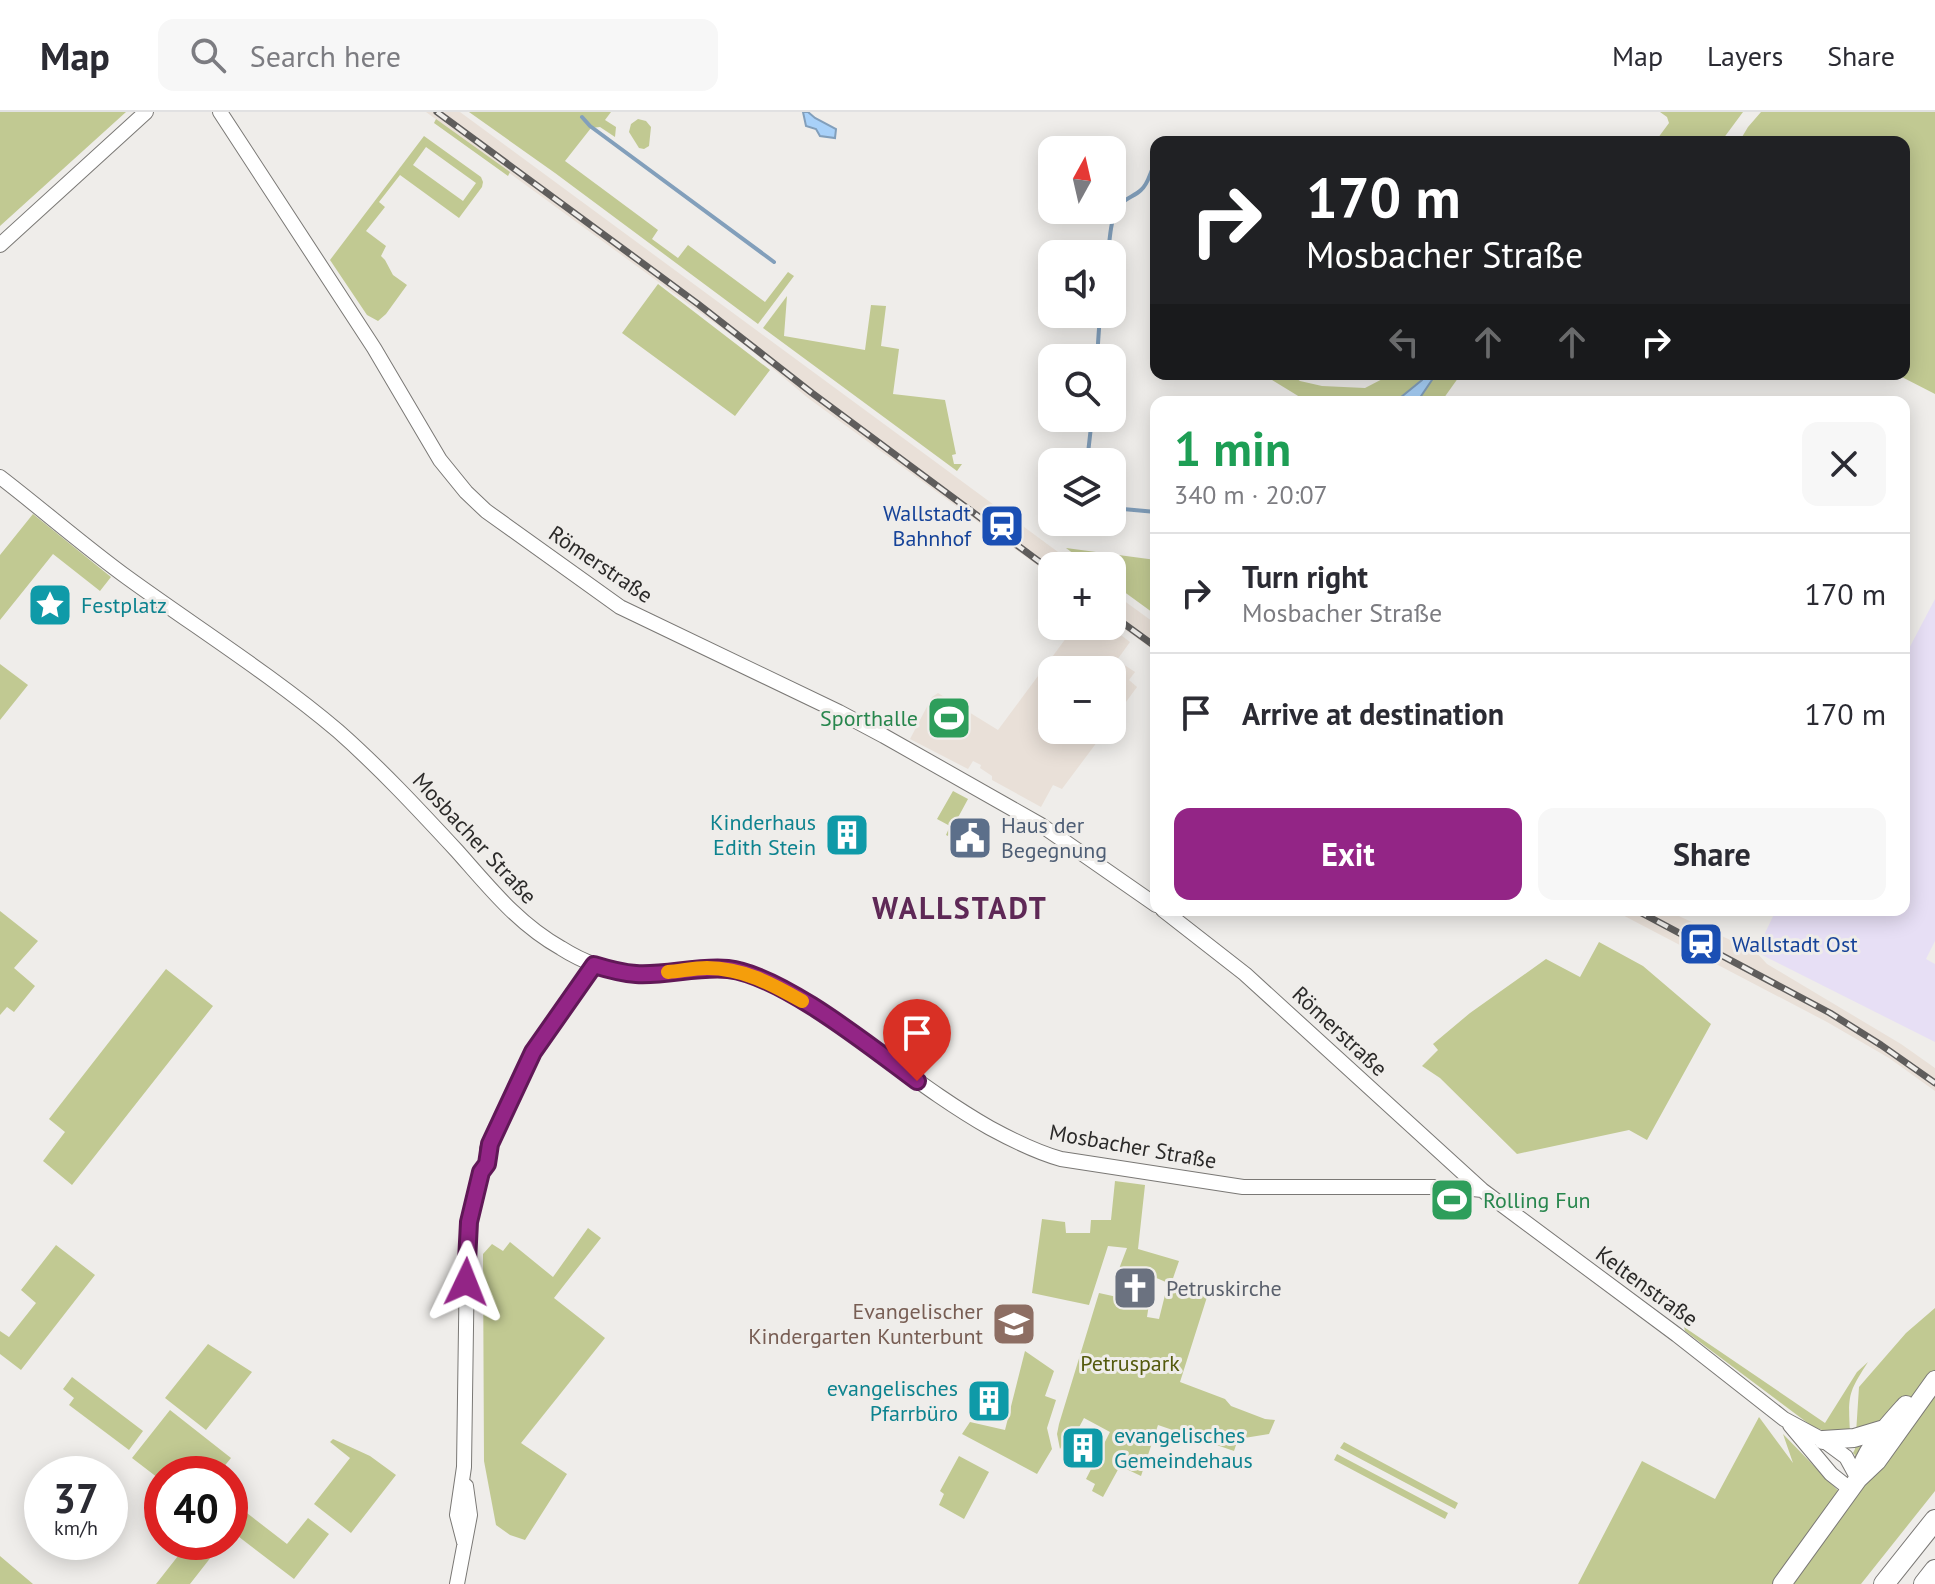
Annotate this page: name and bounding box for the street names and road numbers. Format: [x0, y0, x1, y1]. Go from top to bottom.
street label: Römerstraße [544, 519, 658, 609]
street label: Mosbacher Straße [407, 766, 543, 910]
street label: Römerstraße [1287, 980, 1393, 1082]
street label: Mosbacher Straße [1047, 1117, 1219, 1175]
street label: Keltenstraße [1590, 1239, 1704, 1333]

